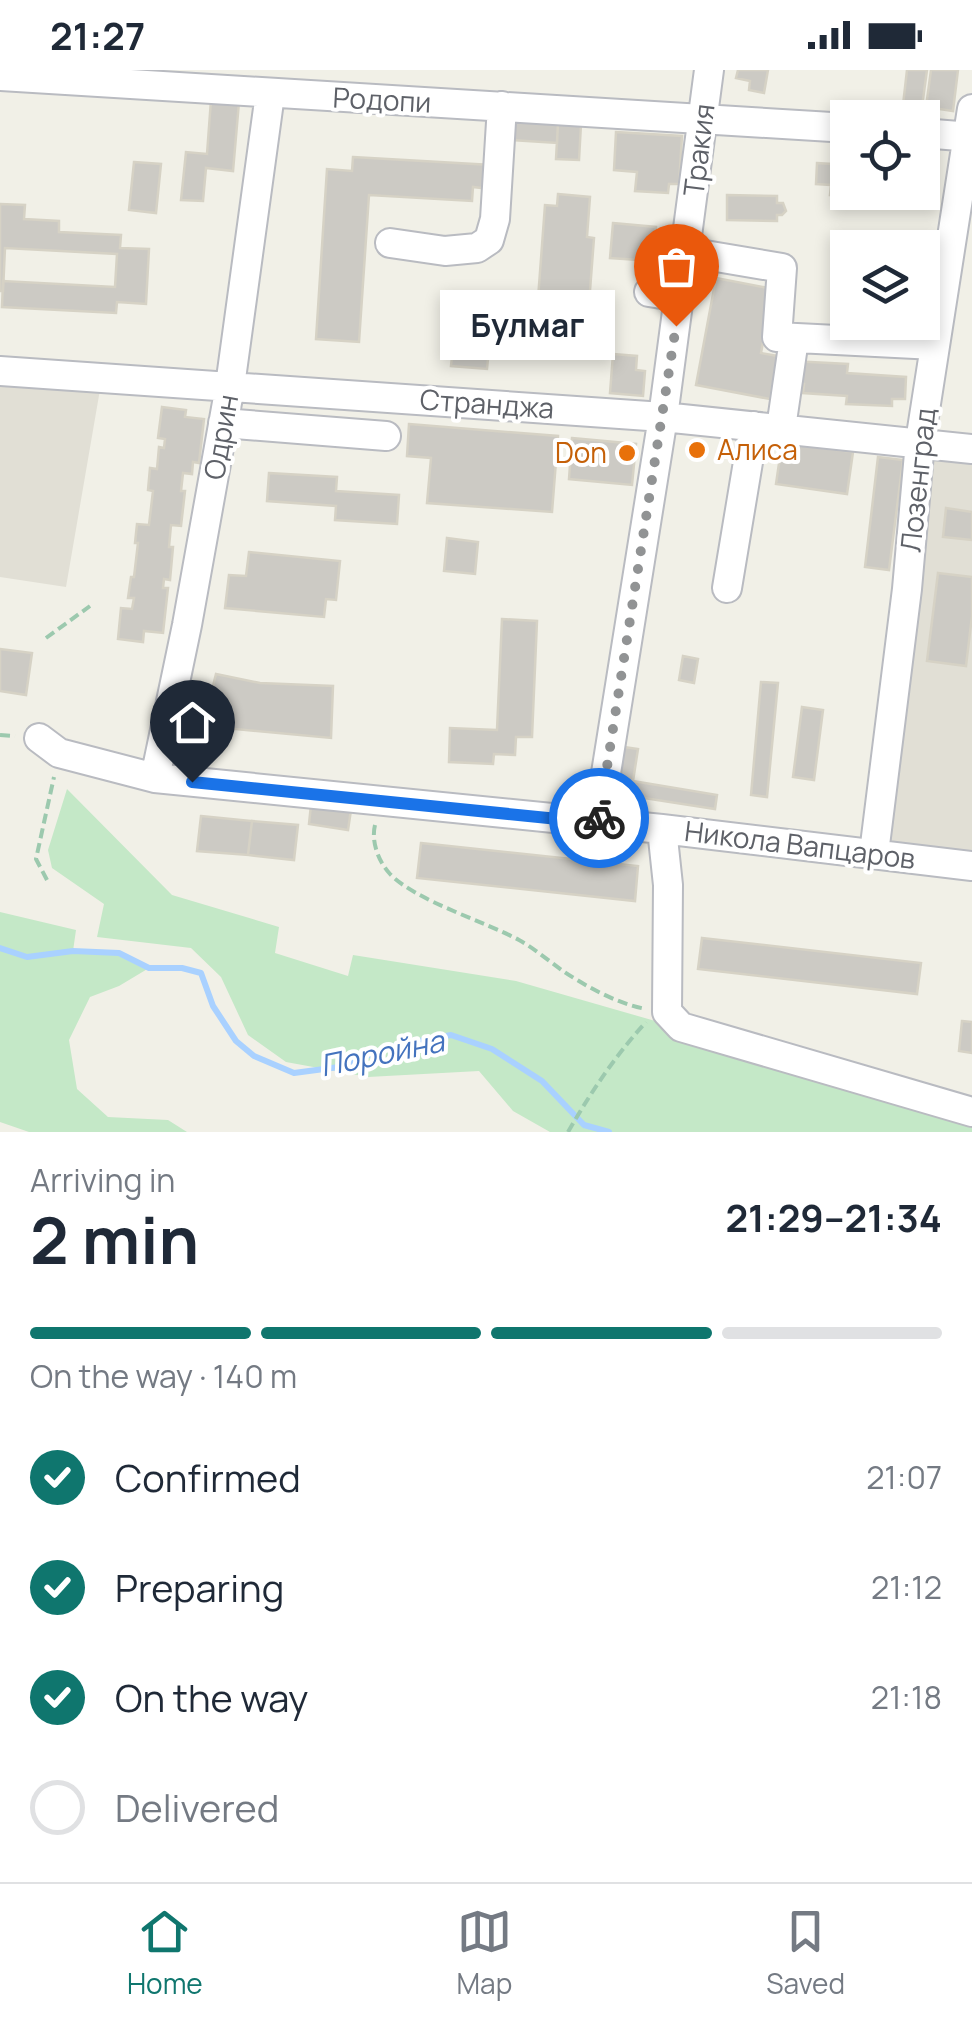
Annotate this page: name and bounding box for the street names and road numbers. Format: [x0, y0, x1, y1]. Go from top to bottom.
street label: Родопи [332, 77, 432, 121]
street label: Тракия [673, 102, 723, 198]
street label: Странджа [419, 379, 555, 427]
street label: Одрин [194, 391, 246, 483]
street label: Лозенград [891, 406, 943, 554]
street label: Никола Вапцаров [683, 811, 918, 877]

